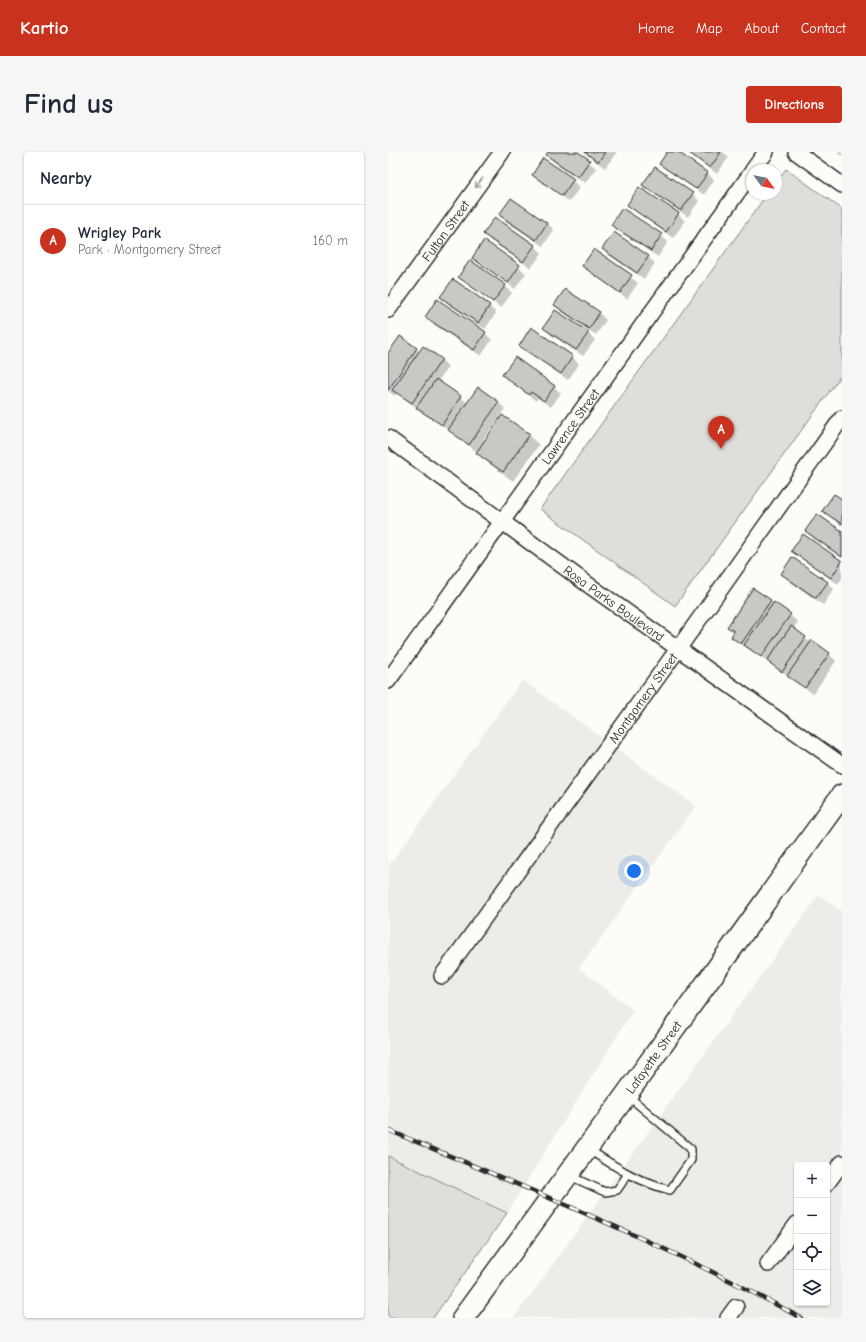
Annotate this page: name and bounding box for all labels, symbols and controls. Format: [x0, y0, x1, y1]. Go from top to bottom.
text: Kartio [20, 17, 69, 39]
text: Home [638, 20, 674, 37]
text: Map [696, 20, 722, 37]
text: About [744, 20, 779, 37]
text: Contact [801, 20, 846, 37]
button: Directions [746, 86, 842, 123]
text: Find us [24, 88, 113, 120]
north arrow [746, 164, 782, 200]
text: Nearby [40, 169, 91, 188]
one-way arrow [475, 178, 483, 189]
street label: Fulton Street [419, 196, 473, 264]
text: Wrigley Park [78, 224, 161, 242]
text: A [49, 233, 57, 248]
text: 160 m [313, 233, 348, 248]
text: Park · Montgomery Street [78, 242, 221, 257]
street label: Lawrence Street [538, 385, 603, 467]
pin: A [708, 416, 734, 449]
street label: Rosa Parks Boulevard [561, 562, 667, 644]
street label: Montgomery Street [606, 649, 681, 746]
your location [624, 861, 644, 881]
street label: Lafayette Street [623, 1017, 686, 1097]
map controls [794, 1162, 830, 1306]
button: + [794, 1162, 830, 1198]
button: − [794, 1198, 830, 1234]
button: locate [794, 1234, 830, 1270]
button: layers [794, 1270, 830, 1306]

